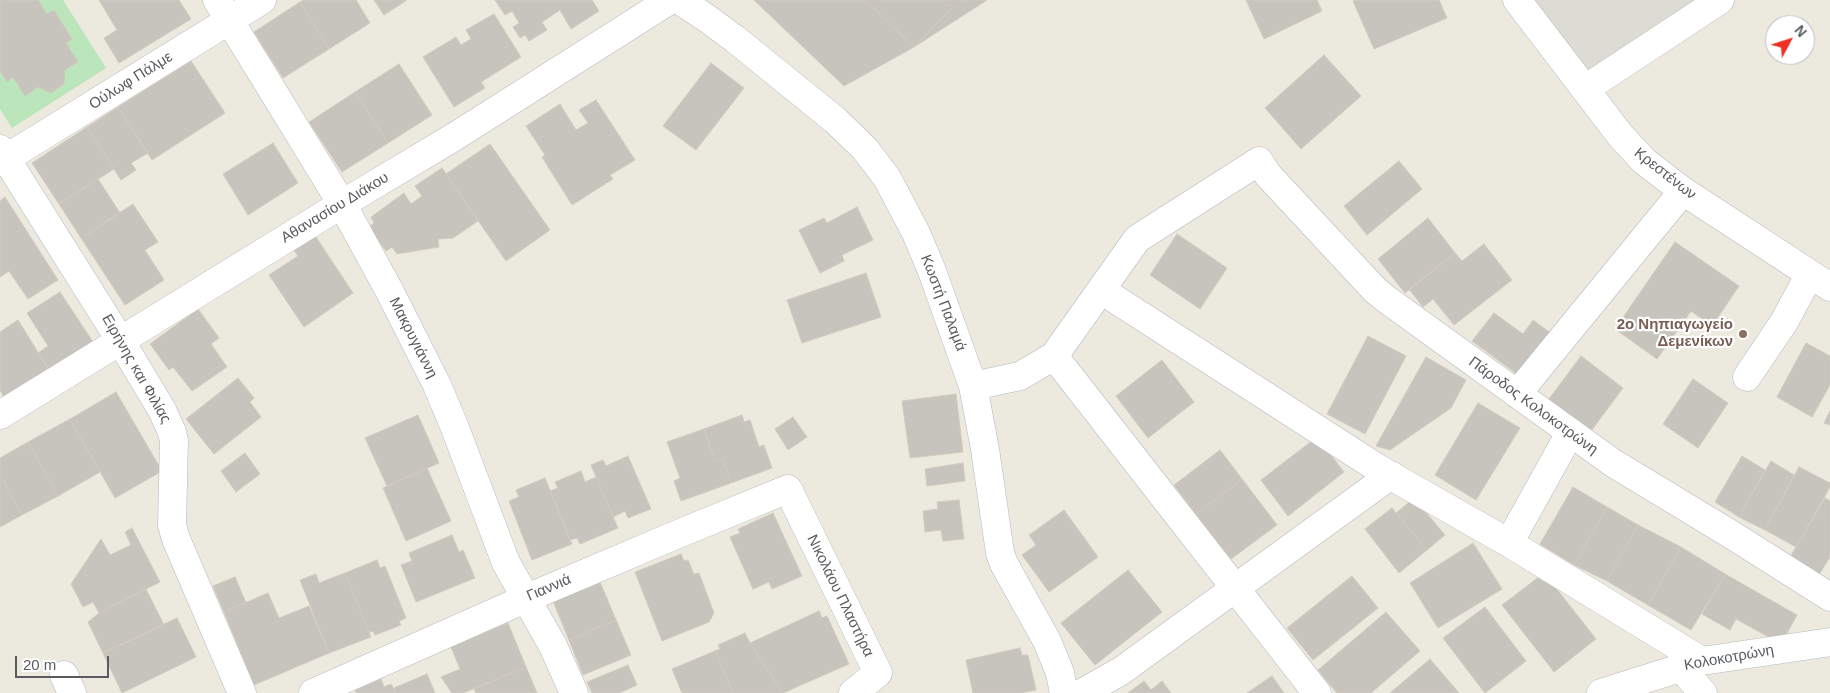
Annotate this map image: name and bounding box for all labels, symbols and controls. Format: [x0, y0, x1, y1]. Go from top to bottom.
north arrow [1765, 15, 1815, 65]
text: N [1791, 22, 1810, 40]
street label: Ούλωφ Πάλμε [86, 48, 176, 114]
street label: Κρεστένων [1630, 144, 1700, 204]
street label: Αθανασίου Διάκου [278, 169, 392, 247]
street label: Κωστή Παλαμά [916, 252, 970, 354]
street label: Μακρυγιάννη [385, 295, 441, 381]
street label: Ειρήνης και Φιλίας [97, 311, 175, 427]
place label: 2ο Νηπιαγωγείο Δεμενίκων [1617, 316, 1733, 351]
marker: 2ο Νηπιαγωγείο Δεμενίκων [1737, 328, 1749, 340]
street label: Πάροδος Κολοκοτρώνη [1465, 353, 1601, 459]
street label: Νικολάου Πλαστήρα [803, 532, 877, 660]
street label: Γιαννιά [524, 571, 574, 605]
street label: Κολοκοτρώνη [1683, 641, 1775, 675]
scale bar [18, 646, 111, 678]
text: 20 m [23, 656, 56, 673]

